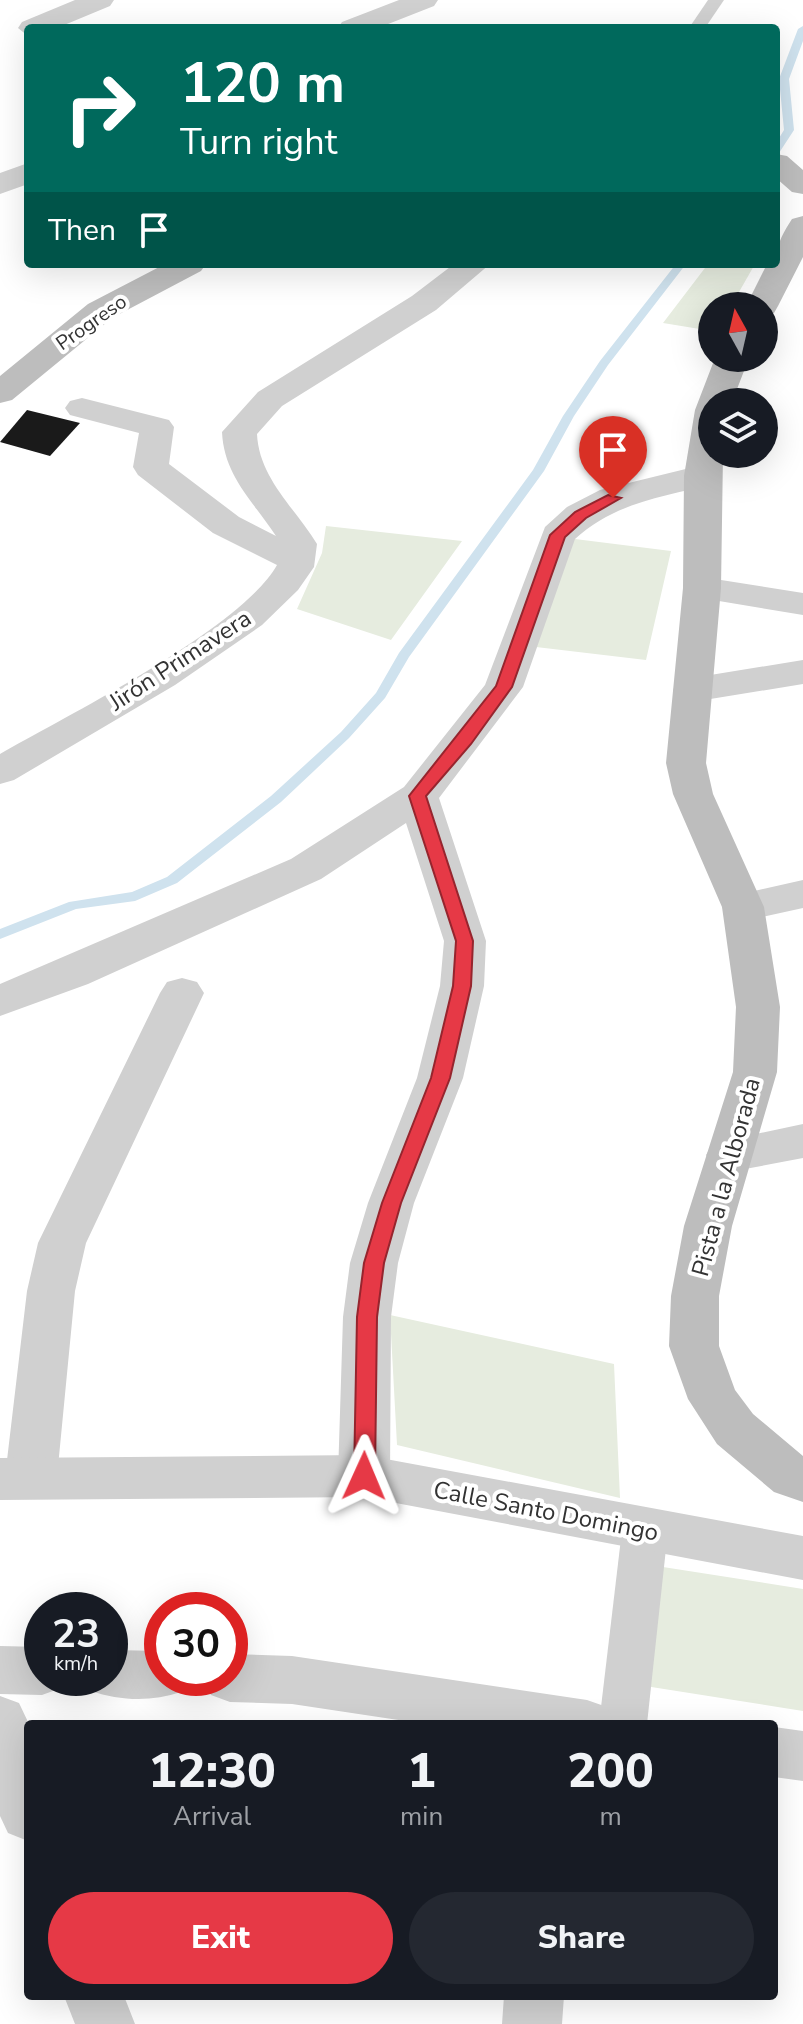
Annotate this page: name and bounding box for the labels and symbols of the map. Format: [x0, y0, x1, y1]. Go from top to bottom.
street label: Progreso [50, 288, 132, 357]
north arrow [698, 292, 778, 372]
pin [579, 416, 647, 498]
street label: Jirón Primavera [102, 602, 257, 718]
street label: Pista a la Alborada [684, 1074, 768, 1280]
position arrow [322, 1434, 406, 1518]
street label: Calle Santo Domingo [431, 1473, 661, 1549]
speed limit sign: 30 [144, 1592, 248, 1696]

